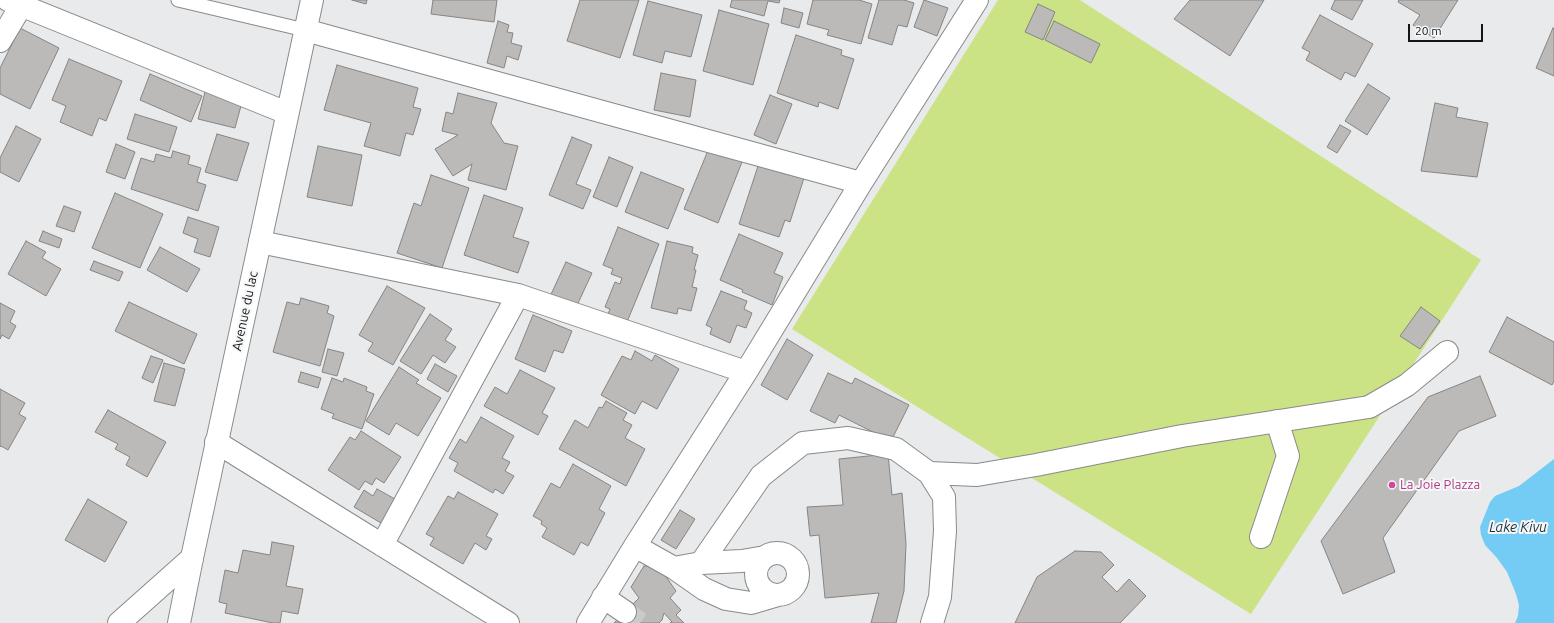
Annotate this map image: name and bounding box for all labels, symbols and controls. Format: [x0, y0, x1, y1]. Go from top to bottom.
scale bar [1410, 16, 1485, 42]
text: 20 m [1415, 24, 1442, 37]
street label: Avenue du lac [229, 270, 261, 352]
place label: La Joie Plazza [1400, 477, 1480, 493]
marker: La Joie Plazza [1387, 480, 1397, 490]
water label: Lake Kivu [1489, 519, 1547, 535]

